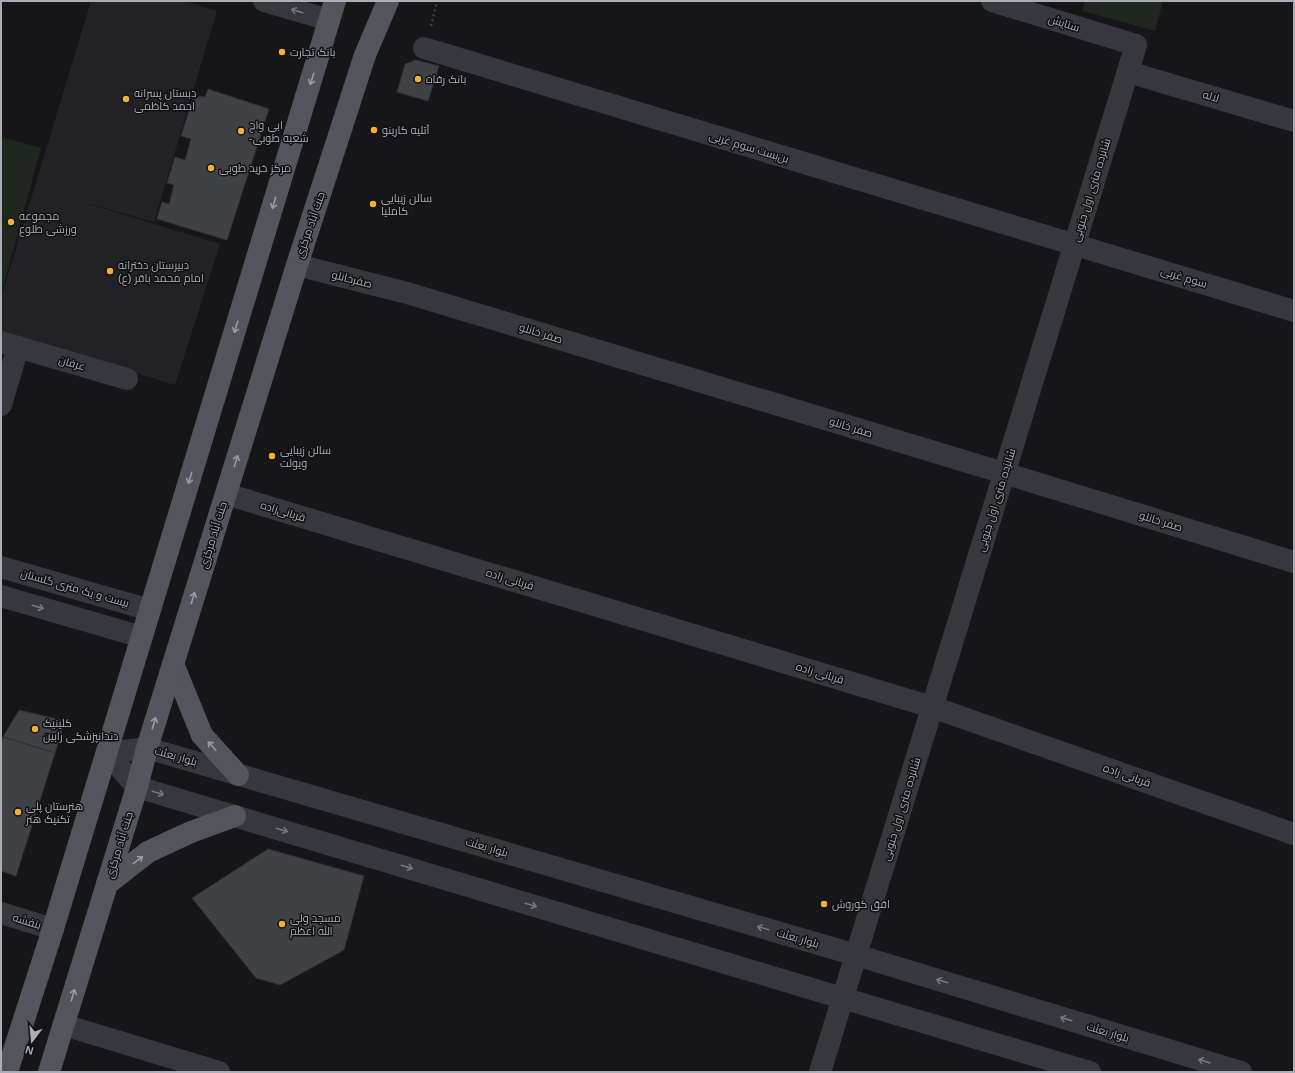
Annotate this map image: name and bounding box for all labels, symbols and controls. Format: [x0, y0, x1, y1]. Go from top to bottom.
one-way arrow [290, 7, 303, 14]
street label: ستایش [1047, 13, 1081, 34]
place label: بانک تجارت [290, 46, 336, 59]
marker: بانک تجارت [277, 47, 287, 57]
one-way arrow [308, 72, 315, 85]
place label: بانک رفاه [426, 73, 466, 86]
marker: بانک رفاه [413, 74, 423, 84]
place label: دبستان پسرانه احمد کاظمی [134, 87, 196, 113]
street label: لاله [1201, 88, 1221, 104]
marker: دبستان پسرانه احمد کاظمی [121, 94, 131, 104]
place label: ابی واچ -شعبه طوبی [249, 119, 309, 145]
place label: آتلیه کارینو [382, 124, 430, 137]
marker: آتلیه کارینو [369, 125, 379, 135]
marker: ابی واچ -شعبه طوبی [236, 126, 246, 136]
street label: بن‌بست سوم غربی [707, 129, 790, 167]
street label: شانزده متری اول جنوبی [1070, 137, 1113, 243]
place label: مرکز خرید طوبی [219, 162, 291, 175]
marker: مرکز خرید طوبی [206, 163, 216, 173]
street label: جنت آباد مرکزی [293, 190, 328, 260]
place label: سالن زیبایی کاملیا [381, 192, 432, 217]
one-way arrow [270, 196, 277, 209]
marker: سالن زیبایی کاملیا [368, 199, 378, 209]
place label: مجموعه ورزشی طلوع [19, 210, 77, 237]
marker: مجموعه ورزشی طلوع [6, 217, 16, 227]
place label: دبیرستان دخترانه امام محمد باقر (ع) [118, 259, 204, 286]
street label: سوم غربی [1159, 264, 1209, 292]
marker: دبیرستان دخترانه امام محمد باقر (ع) [105, 266, 115, 276]
street label: صفرخانلو [330, 268, 374, 291]
one-way arrow [232, 321, 239, 334]
street label: صفر خانلو [518, 321, 564, 346]
street label: عرفان [57, 354, 87, 373]
street label: صفر خانلو [828, 415, 874, 440]
place label: سالن زیبایی ویولت [280, 444, 331, 470]
street label: شانزده متری اول جنوبی [975, 447, 1018, 553]
marker: سالن زیبایی ویولت [267, 451, 277, 461]
one-way arrow [233, 455, 240, 468]
one-way arrow [186, 472, 193, 485]
street label: قربانی‌زاده [259, 498, 307, 524]
street label: جنت آباد مرکزی [197, 500, 230, 570]
street label: صفر خانلو [1138, 509, 1184, 534]
street label: قربانی زاده [484, 566, 535, 593]
street label: بیست و یک متری گلستان [19, 567, 131, 610]
one-way arrow [190, 592, 197, 605]
one-way arrow [32, 604, 45, 611]
street label: قربانی زاده [794, 660, 845, 687]
one-way arrow [151, 716, 158, 729]
place label: کلینیک دندانپزشکی رابین [43, 717, 118, 743]
marker: کلینیک دندانپزشکی رابین [30, 724, 40, 734]
one-way arrow [207, 741, 217, 751]
street label: بلوار بعثت [153, 744, 199, 769]
street label: شانزده متری اول جنوبی [880, 756, 923, 862]
street label: قربانی زاده [1101, 761, 1152, 790]
one-way arrow [151, 790, 164, 797]
place label: هنرستان پلی تکنیک هنر [25, 800, 83, 826]
marker: هنرستان پلی تکنیک هنر [13, 807, 23, 817]
street label: جنت آباد مرکزی [103, 810, 136, 880]
one-way arrow [275, 827, 288, 834]
street label: بلوار بعثت [464, 835, 510, 860]
one-way arrow [133, 856, 144, 864]
one-way arrow [400, 864, 413, 871]
place label: افق کوروش [832, 898, 890, 911]
marker: افق کوروش [819, 899, 829, 909]
one-way arrow [525, 902, 538, 909]
street label: بنفشه [11, 911, 43, 931]
place label: مسجد ولی الله اعظم [290, 912, 341, 939]
marker: مسجد ولی الله اعظم [277, 919, 287, 929]
one-way arrow [757, 924, 770, 931]
street label: بلوار بعثت [775, 926, 821, 951]
one-way arrow [935, 977, 948, 984]
one-way arrow [70, 988, 77, 1001]
one-way arrow [1060, 1015, 1073, 1022]
street label: بلوار بعثت [1085, 1020, 1131, 1045]
north arrow [12, 1021, 52, 1061]
text: N [24, 1044, 35, 1057]
one-way arrow [1198, 1057, 1211, 1064]

